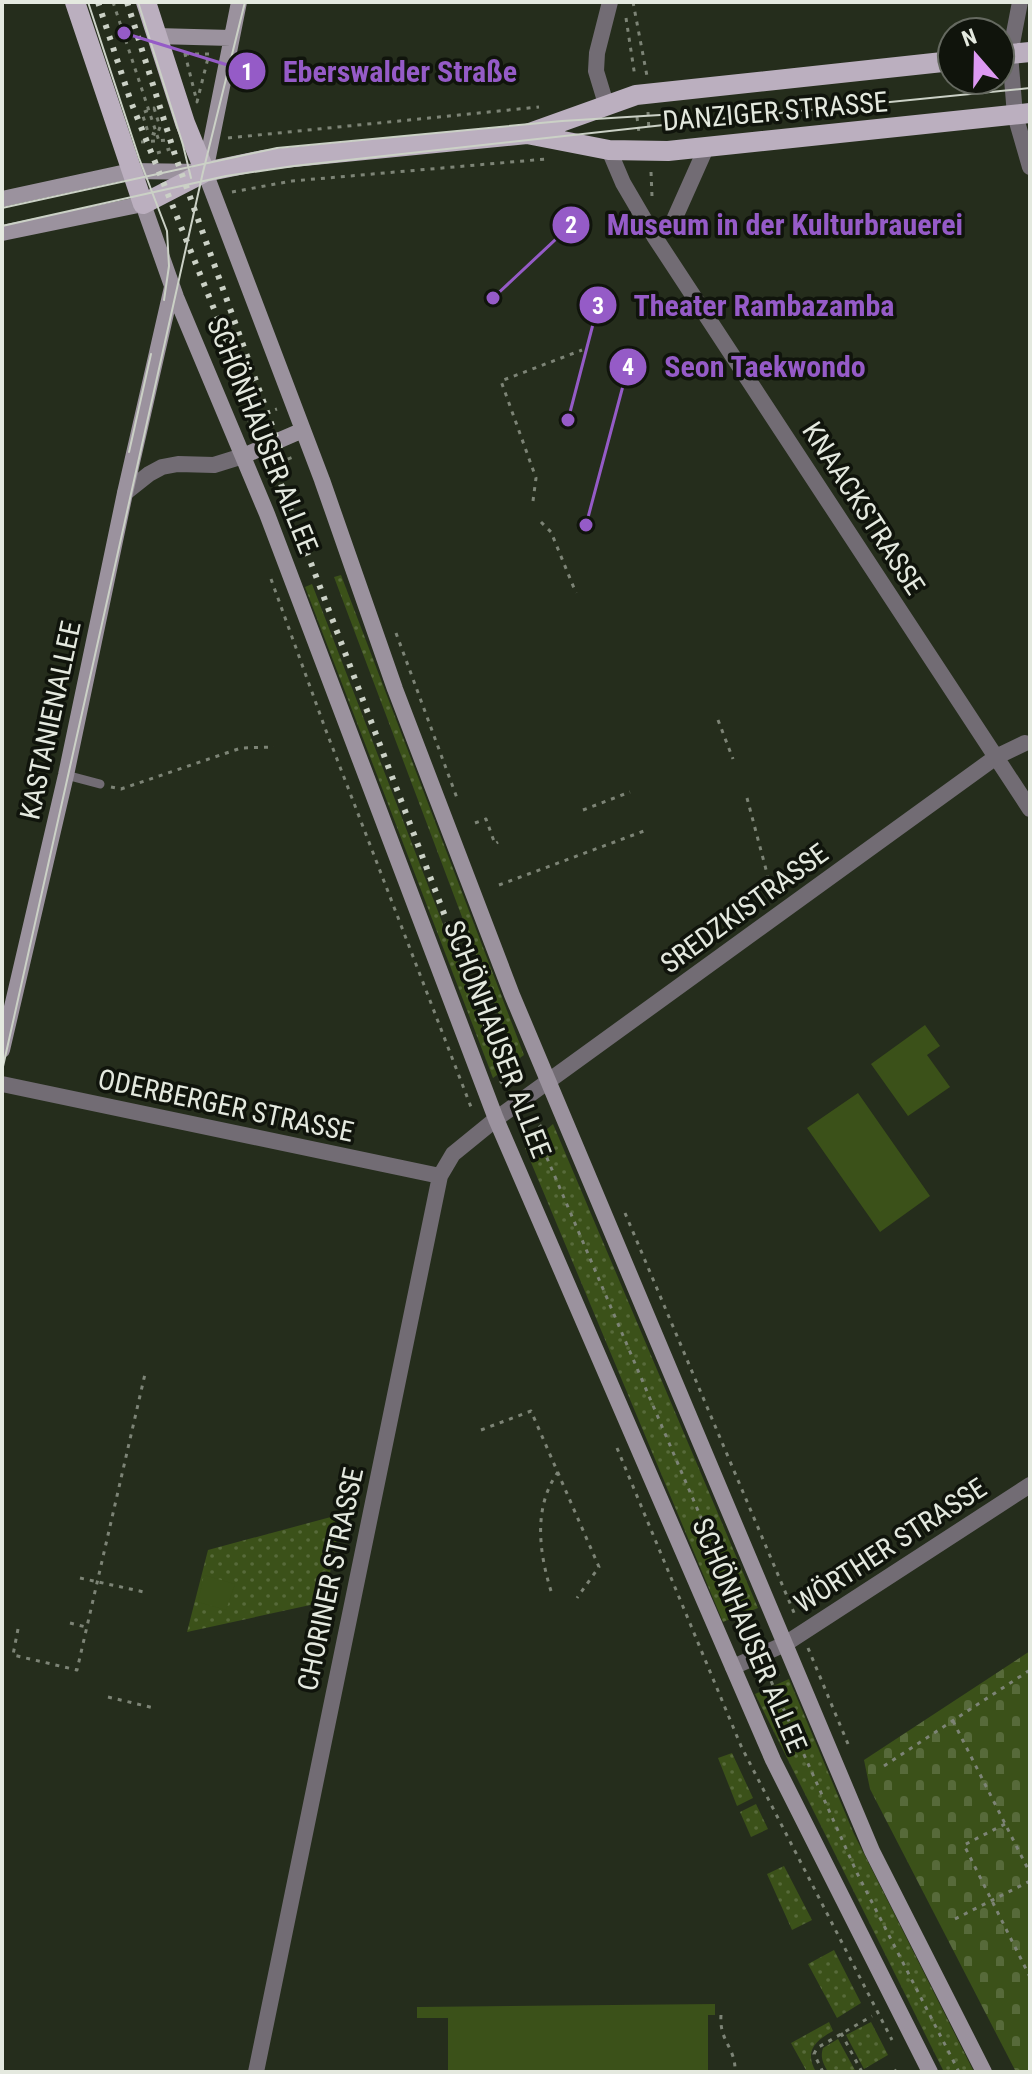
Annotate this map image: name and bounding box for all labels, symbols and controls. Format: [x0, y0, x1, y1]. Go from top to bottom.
north arrow [936, 16, 1016, 96]
text: N [959, 24, 980, 52]
callout: Eberswalder Straße [227, 44, 533, 98]
text: Eberswalder Straße [283, 54, 517, 89]
text: 1 [241, 58, 253, 86]
street label: DANZIGER STRASSE [661, 85, 889, 138]
callout: Museum in der Kulturbrauerei [551, 198, 979, 252]
text: Museum in der Kulturbrauerei [607, 207, 963, 242]
text: 2 [565, 211, 577, 239]
callout: Theater Rambazamba [578, 278, 911, 332]
text: Theater Rambazamba [634, 288, 894, 323]
text: 3 [592, 292, 604, 320]
street label: SCHÖNHAUSER ALLEE [200, 312, 325, 558]
callout: Seon Taekwondo [608, 340, 882, 394]
text: Seon Taekwondo [664, 349, 866, 384]
text: 4 [622, 353, 634, 381]
street label: KNAACKSTRASSE [795, 416, 932, 601]
street label: KASTANIENALLEE [13, 618, 88, 822]
street label: SREDZKISTRASSE [654, 837, 834, 980]
street label: SCHÖNHAUSER ALLEE [437, 916, 558, 1163]
street label: ODERBERGER STRASSE [95, 1062, 357, 1149]
street label: CHORINER STRASSE [291, 1464, 370, 1694]
street label: WÖRTHER STRASSE [788, 1471, 992, 1620]
street label: SCHÖNHAUSER ALLEE [685, 1513, 814, 1757]

